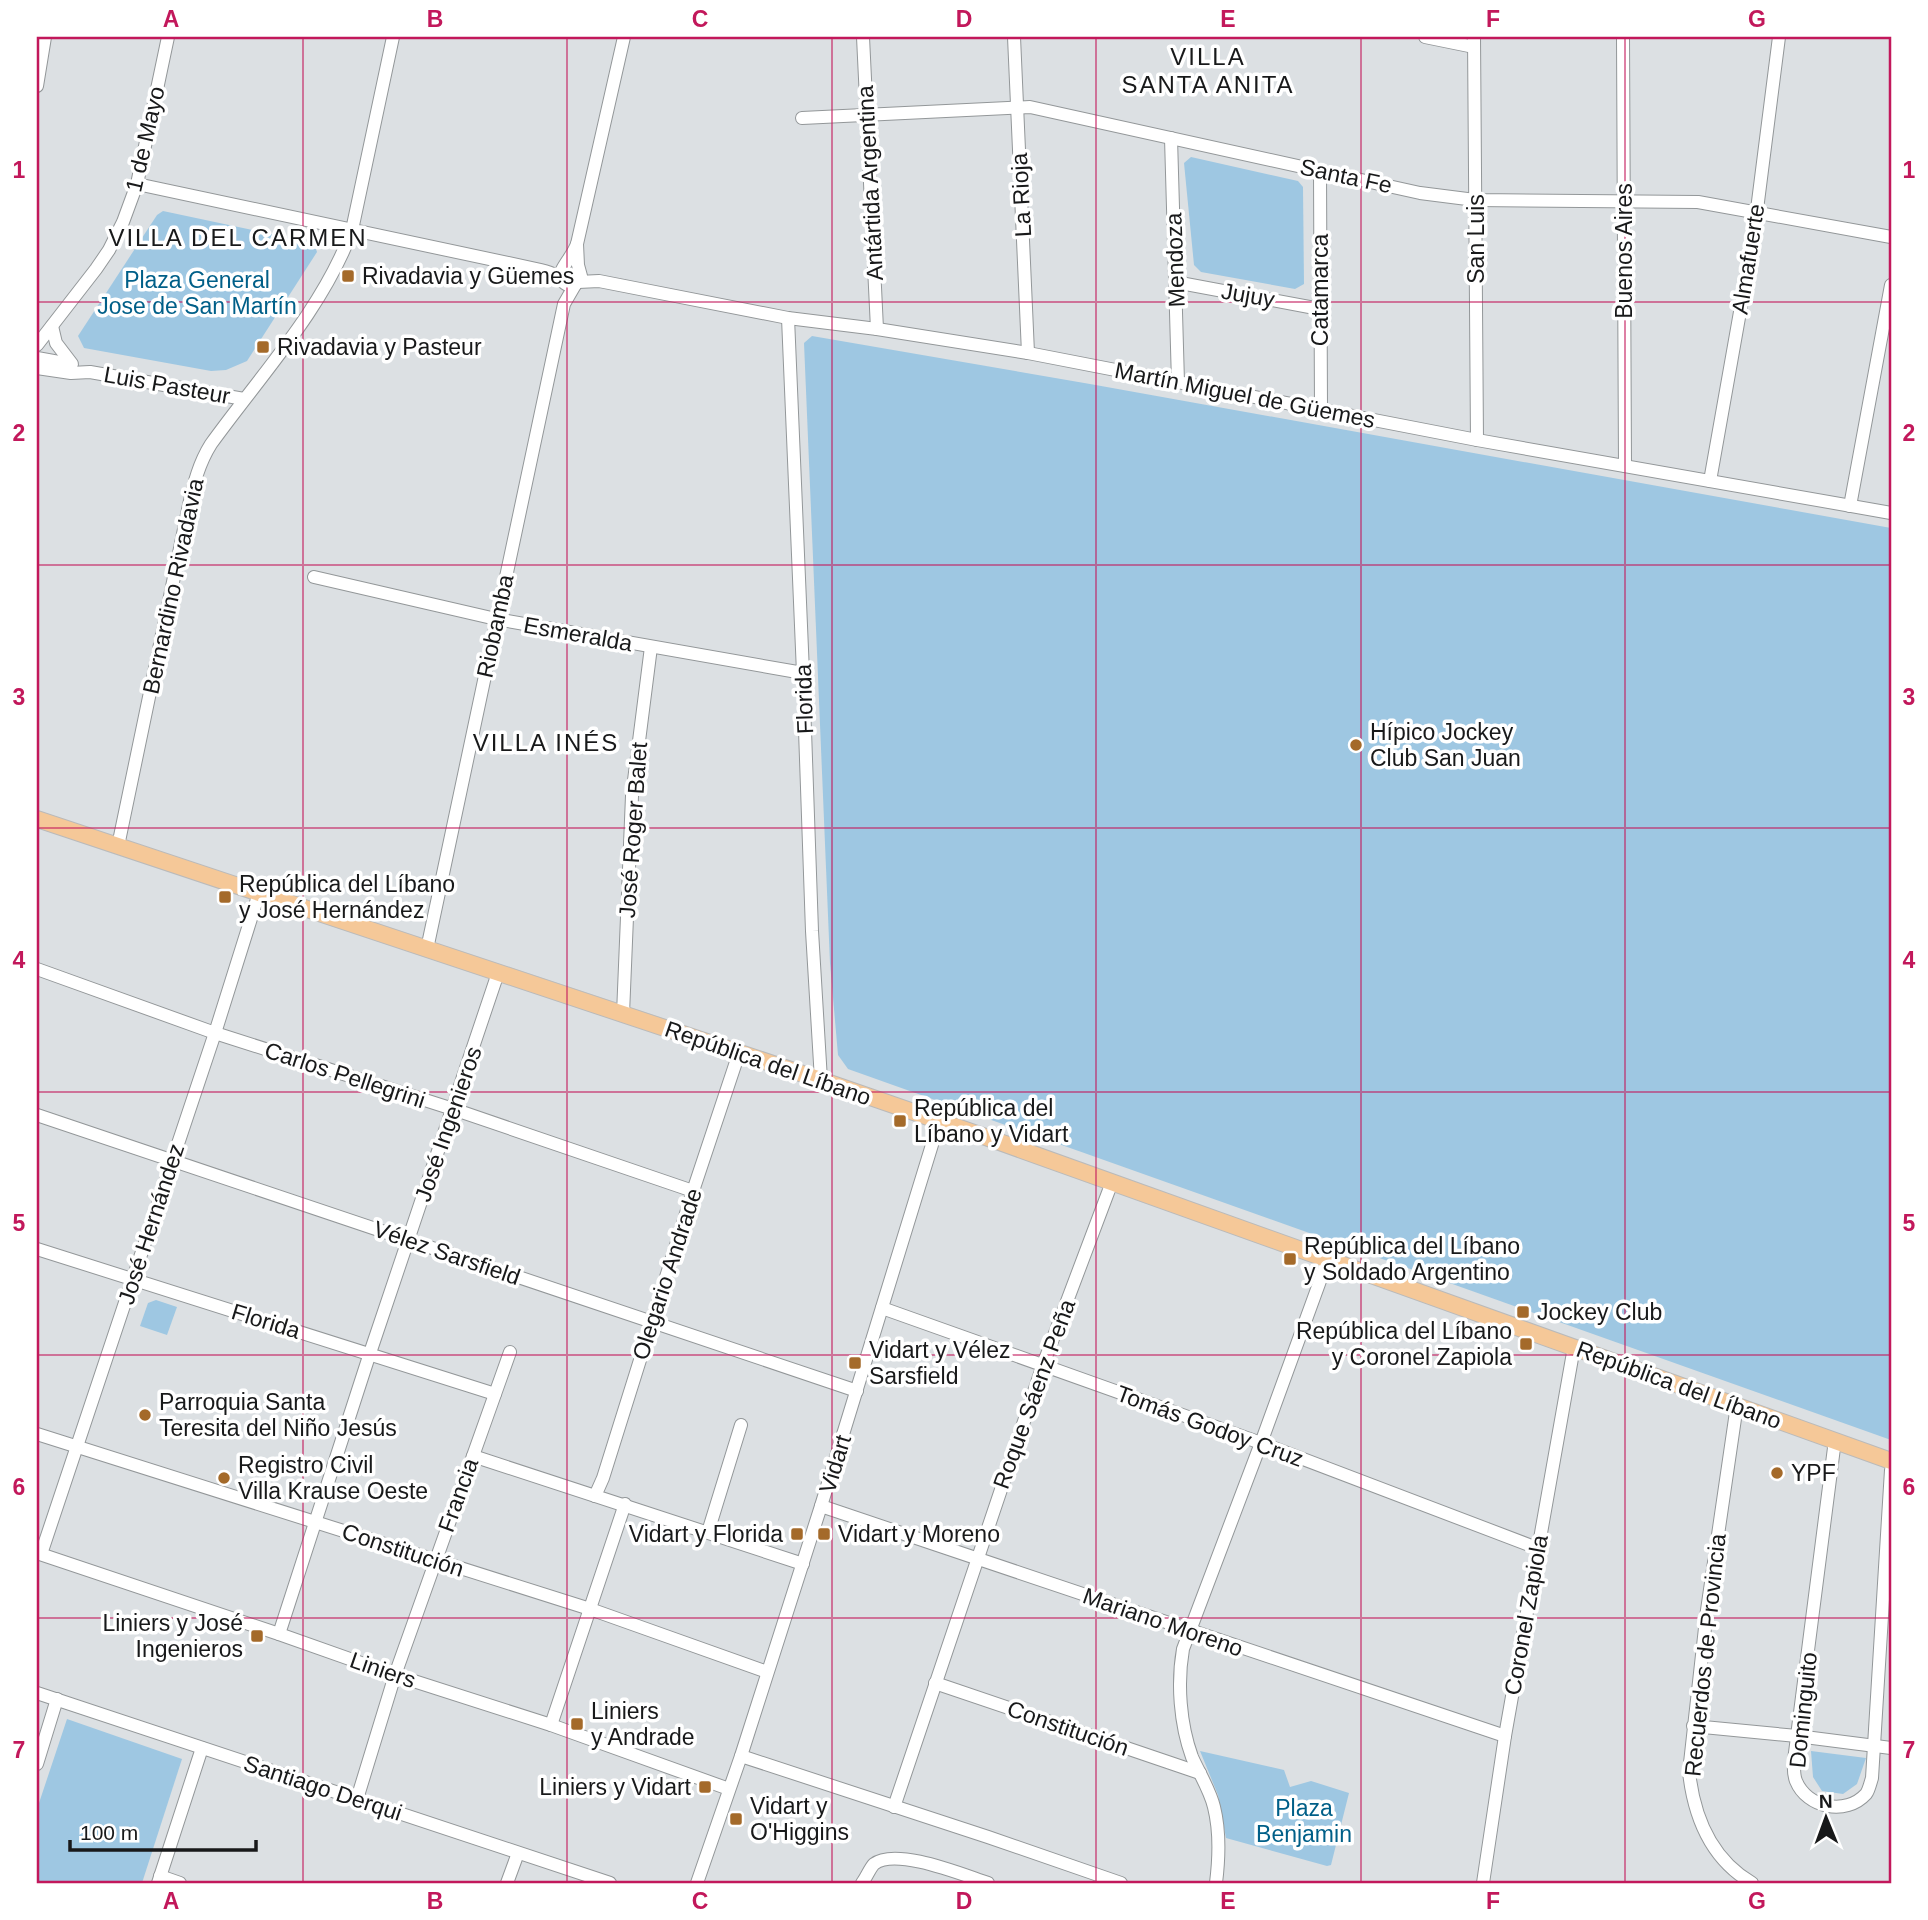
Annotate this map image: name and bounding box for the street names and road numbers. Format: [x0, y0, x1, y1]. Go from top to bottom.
street label: 1 de Mayo [120, 84, 170, 194]
street label: Antártida Argentina [852, 84, 888, 281]
street label: La Rioja [1006, 152, 1036, 238]
street label: Santa Fe [1298, 154, 1394, 198]
street label: Buenos Aires [1611, 183, 1637, 319]
street label: San Luis [1463, 194, 1489, 284]
street label: Almafuerte [1726, 202, 1770, 316]
street label: Mendoza [1160, 212, 1190, 308]
street label: Catamarca [1307, 234, 1333, 346]
street label: Jujuy [1219, 278, 1277, 313]
street label: Martín Miguel de Güemes [1113, 357, 1377, 433]
street label: Luis Pasteur [102, 361, 233, 409]
street label: Bernardino Rivadavia [137, 476, 209, 696]
street label: Riobamba [471, 572, 519, 680]
street label: Esmeralda [522, 612, 635, 656]
street label: Florida [790, 663, 818, 735]
street label: José Roger Balet [614, 740, 652, 919]
street label: República del Líbano [662, 1016, 874, 1110]
street label: Carlos Pellegrini [261, 1037, 429, 1113]
street label: José Ingenieros [409, 1043, 487, 1205]
street label: José Hernández [113, 1140, 189, 1308]
street label: Olegario Andrade [627, 1185, 707, 1363]
street label: Vélez Sarsfield [370, 1216, 524, 1290]
street label: Roque Sáenz Peña [988, 1296, 1080, 1492]
street label: Florida [229, 1298, 304, 1344]
street label: República del Líbano [1573, 1336, 1785, 1434]
street label: Tomás Godoy Cruz [1113, 1380, 1307, 1472]
street label: Vidart [814, 1431, 856, 1496]
street label: Francia [433, 1454, 483, 1535]
street label: Constitución [339, 1518, 467, 1582]
street label: Recuerdos de Provincia [1679, 1532, 1731, 1778]
street label: Coronel Zapiola [1499, 1533, 1553, 1697]
street label: Mariano Moreno [1080, 1582, 1246, 1662]
street label: Liniers [347, 1647, 419, 1693]
street label: Dominguito [1784, 1651, 1822, 1769]
street label: Constitución [1004, 1695, 1132, 1761]
street label: Santiago Derqui [241, 1750, 405, 1826]

